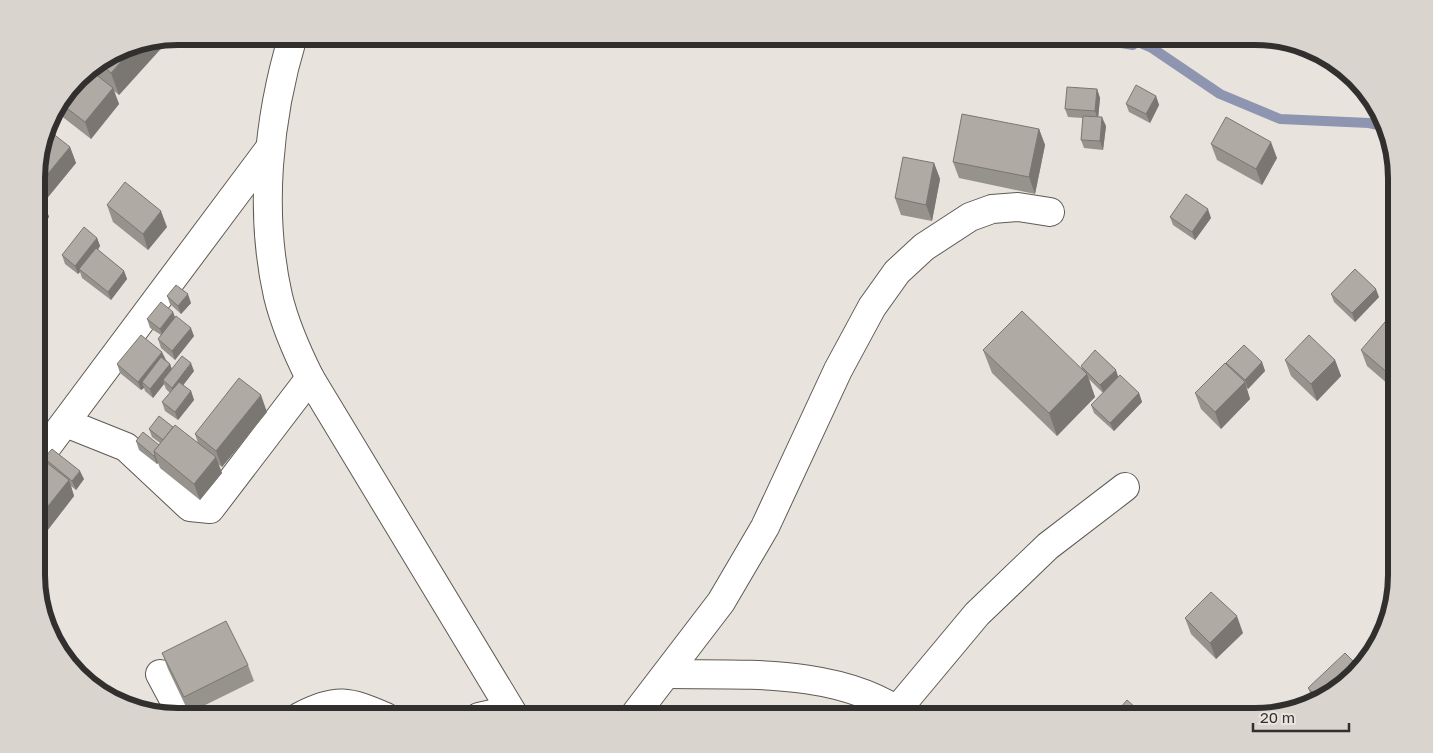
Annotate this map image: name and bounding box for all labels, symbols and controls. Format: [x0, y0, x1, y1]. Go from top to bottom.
scale bar [1253, 700, 1349, 732]
text: 20 m [1260, 708, 1295, 726]

